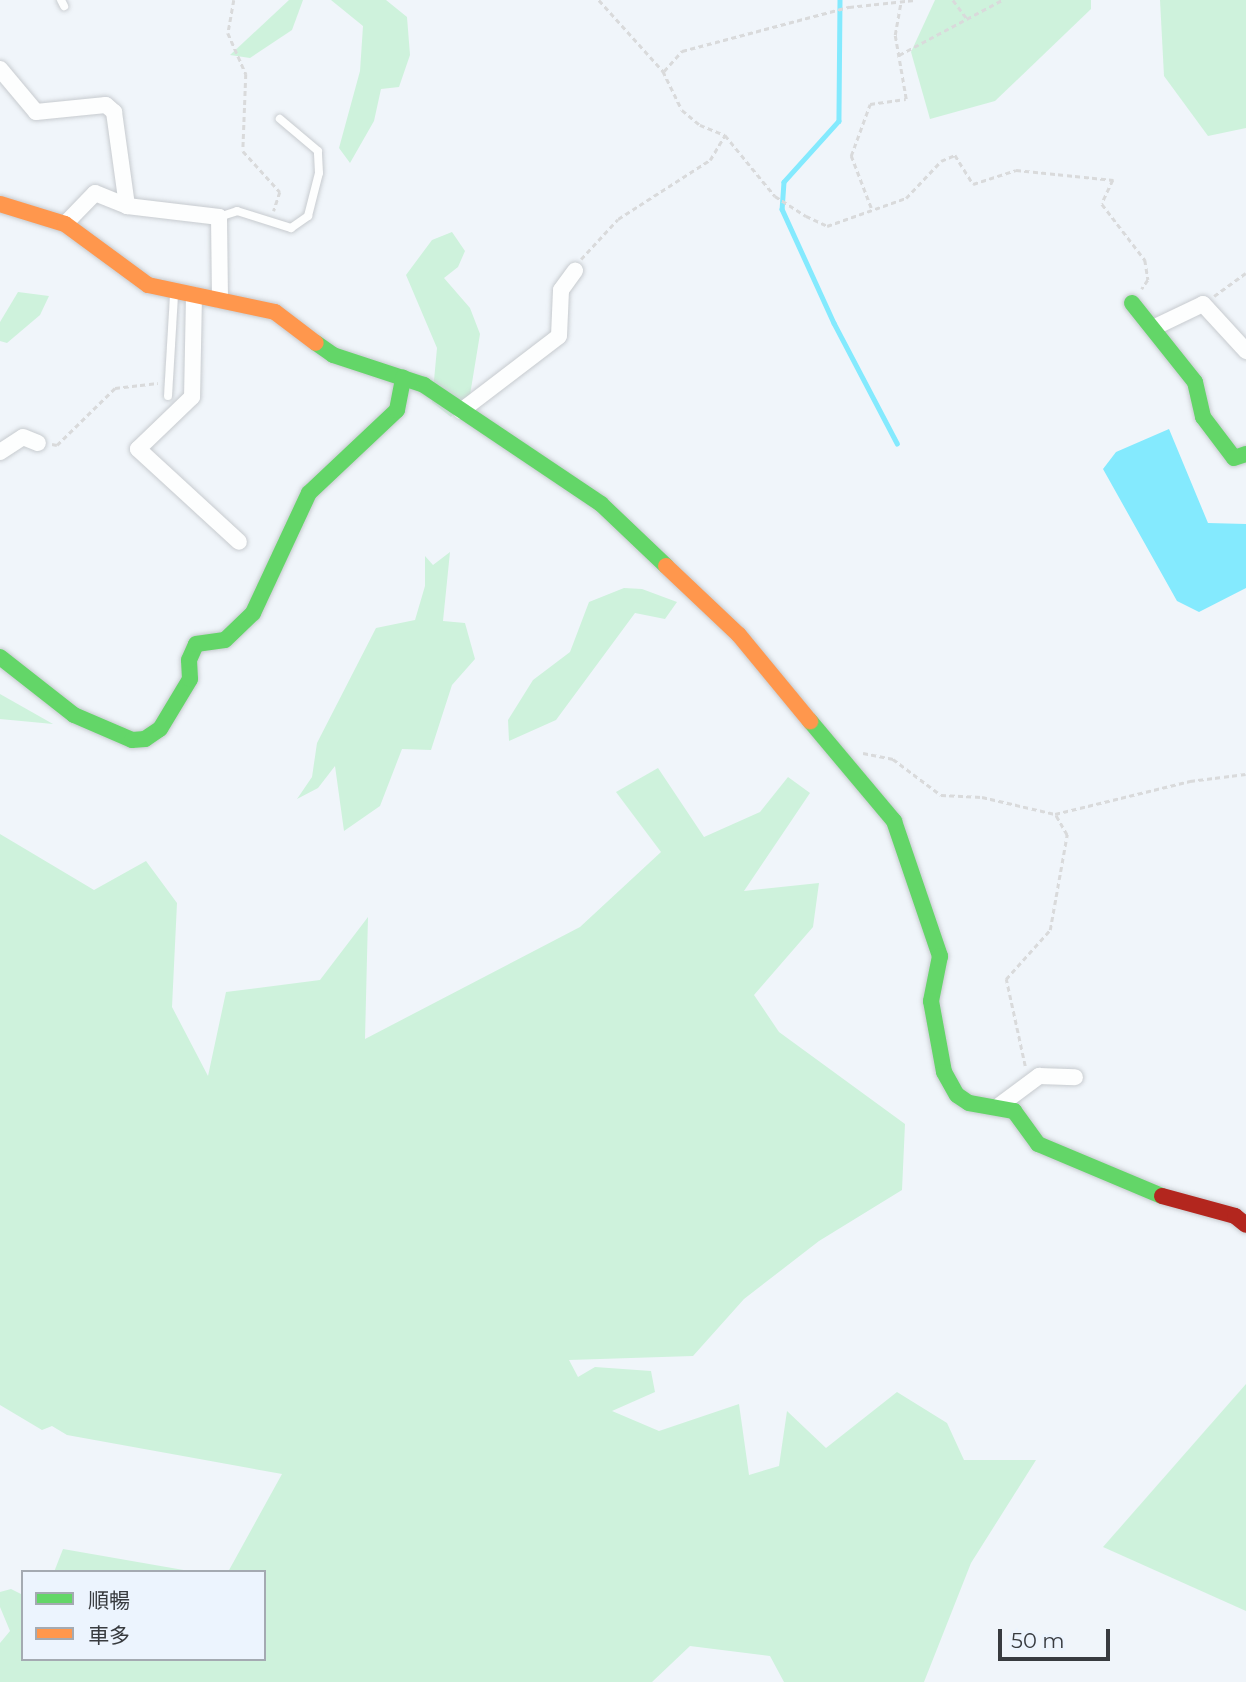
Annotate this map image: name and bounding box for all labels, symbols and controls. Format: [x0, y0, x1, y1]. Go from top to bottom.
legend [21, 1570, 266, 1661]
text: 順暢 [88, 1588, 130, 1613]
scale bar [1001, 1616, 1113, 1660]
text: 車多 [88, 1623, 130, 1648]
text: 50 m [1011, 1628, 1065, 1653]

